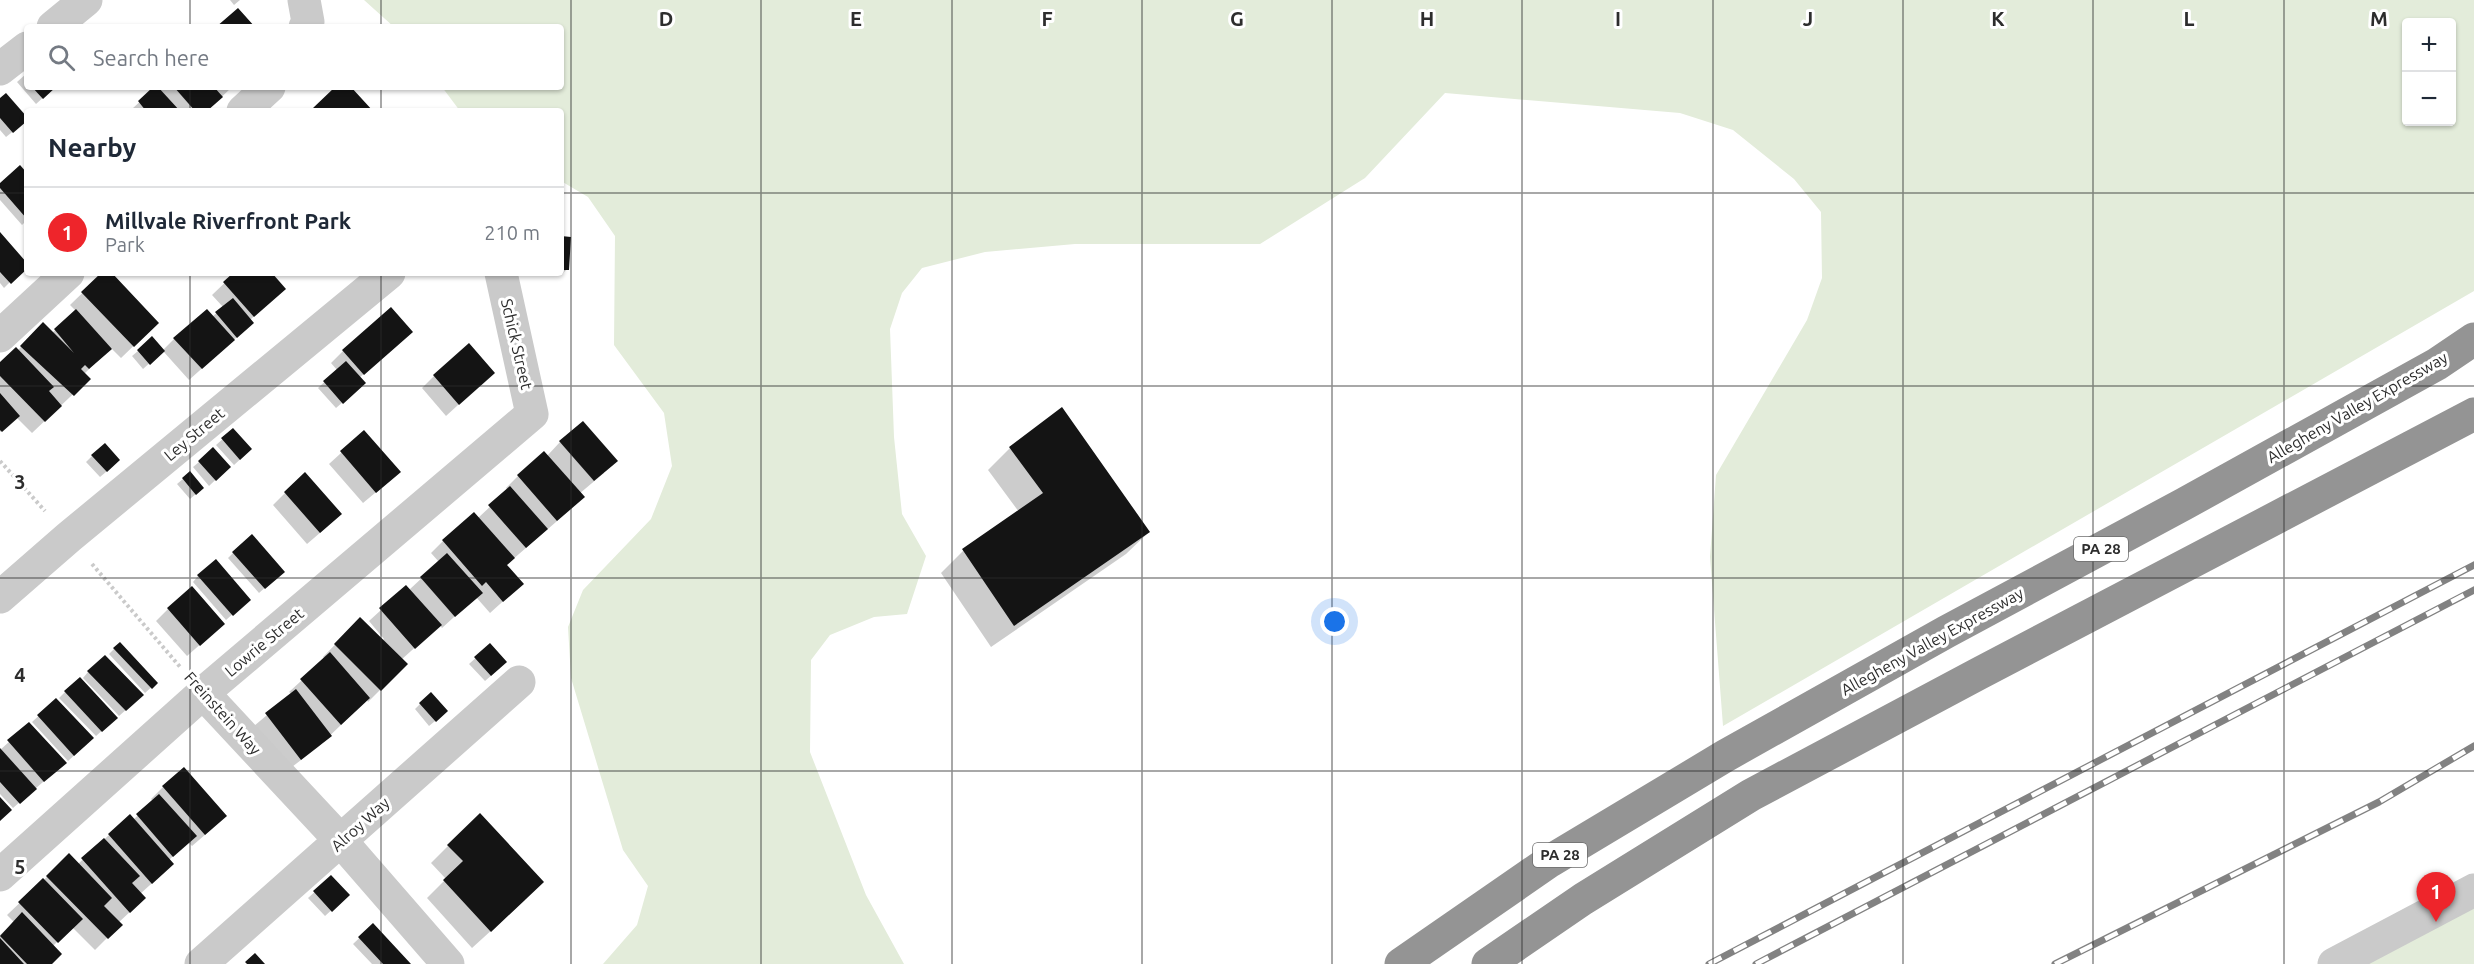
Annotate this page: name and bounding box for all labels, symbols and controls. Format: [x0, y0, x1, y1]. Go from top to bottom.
text: D [659, 7, 673, 30]
text: E [850, 7, 862, 30]
text: F [1041, 7, 1053, 30]
text: G [1230, 7, 1244, 30]
text: H [1420, 7, 1434, 30]
text: I [1615, 7, 1621, 30]
text: J [1803, 7, 1813, 30]
text: K [1991, 7, 2005, 30]
text: L [2184, 7, 2195, 30]
text: M [2370, 7, 2388, 30]
map controls [2402, 18, 2456, 126]
button: + [2402, 18, 2456, 72]
search box [24, 24, 564, 90]
icon: search [45, 41, 78, 74]
text: Search here [93, 45, 209, 70]
button: − [2402, 72, 2456, 126]
text: Nearby [48, 133, 136, 162]
text: Millvale Riverfront Park [105, 208, 351, 233]
text: 1 [62, 221, 73, 244]
text: 210 m [484, 221, 540, 244]
text: Park [105, 233, 145, 256]
street label: Schick Street [498, 297, 536, 392]
street label: Allegheny Valley Expressway [2263, 348, 2451, 466]
street label: Ley Street [160, 403, 228, 464]
text: 3 [14, 470, 26, 493]
road number: PA 28 [2074, 537, 2128, 561]
street label: Allegheny Valley Expressway [1838, 583, 2026, 699]
street label: Lowrie Street [221, 603, 307, 680]
your location [1320, 607, 1349, 636]
text: 4 [14, 663, 26, 686]
street label: Freinstein Way [181, 668, 265, 758]
street label: Alroy Way [327, 793, 393, 855]
road number: PA 28 [1533, 843, 1587, 867]
text: 5 [14, 855, 26, 878]
pin: 1 [2416, 872, 2456, 922]

